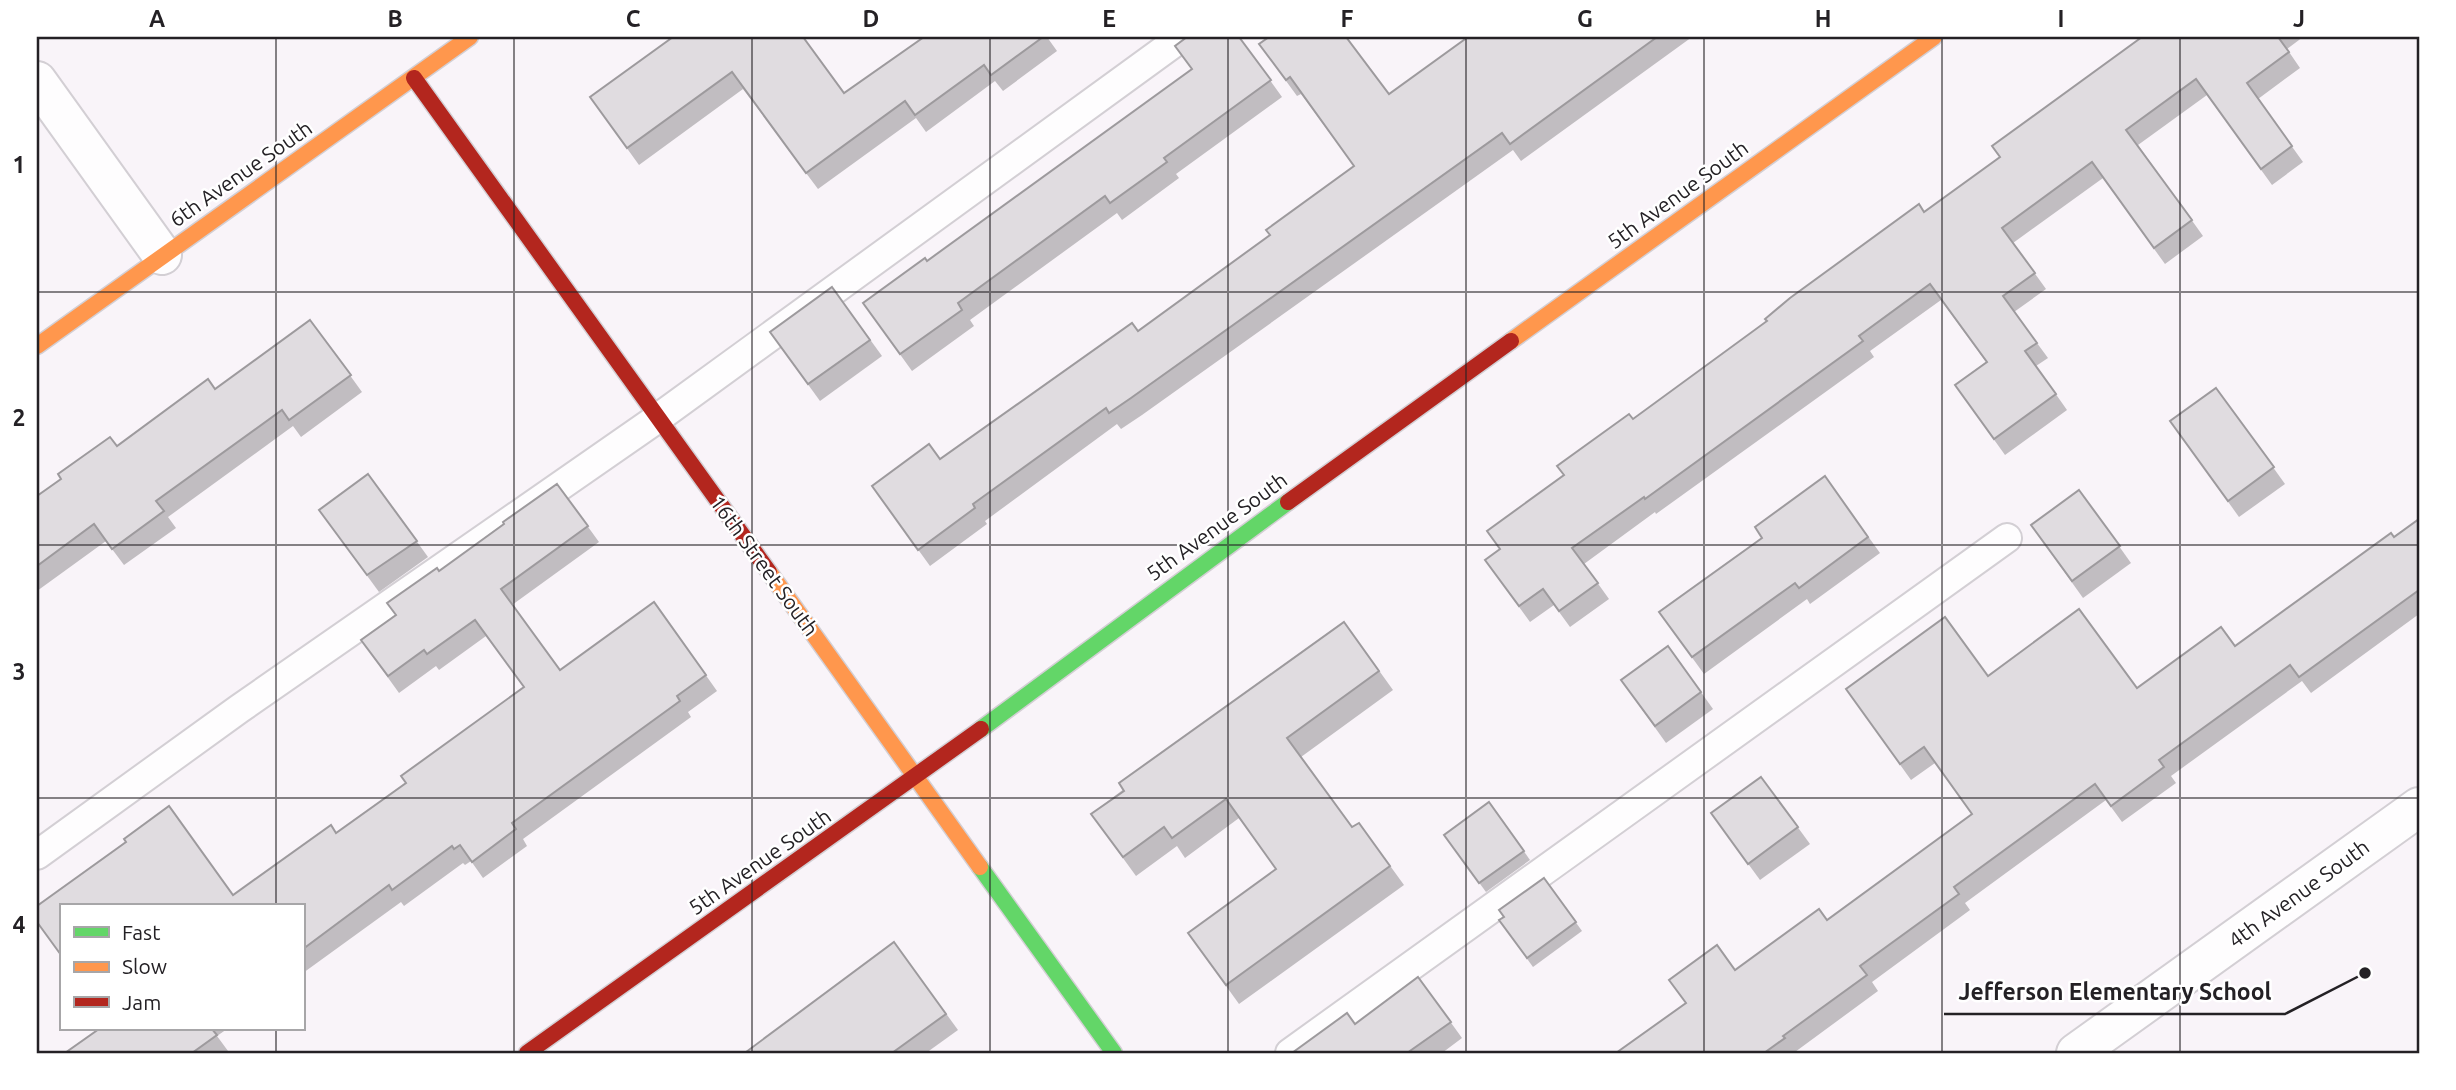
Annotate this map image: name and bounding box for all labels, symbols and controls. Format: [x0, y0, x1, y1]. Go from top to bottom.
text: A [149, 6, 165, 31]
text: B [387, 6, 403, 31]
text: C [626, 6, 641, 31]
text: D [863, 6, 879, 31]
text: E [1102, 6, 1116, 31]
text: F [1341, 6, 1354, 31]
text: G [1577, 6, 1593, 31]
text: H [1815, 6, 1831, 31]
text: I [2058, 6, 2064, 31]
text: J [2293, 6, 2305, 31]
street label: 6th Avenue South [165, 115, 316, 231]
street label: 5th Avenue South [1602, 135, 1752, 253]
text: 1 [13, 152, 25, 177]
text: 2 [13, 405, 25, 430]
street label: 5th Avenue South [1141, 467, 1291, 585]
street label: 16th Street South [706, 491, 824, 640]
text: 3 [13, 659, 25, 684]
street label: 5th Avenue South [684, 803, 835, 919]
street label: 4th Avenue South [2223, 834, 2373, 952]
legend [60, 904, 304, 1030]
text: 4 [13, 912, 26, 937]
text: Fast [122, 920, 160, 944]
text: Slow [122, 954, 167, 978]
callout: Jefferson Elementary School [1944, 970, 2285, 1014]
text: Jefferson Elementary School [1958, 979, 2272, 1004]
text: Jam [122, 990, 161, 1014]

